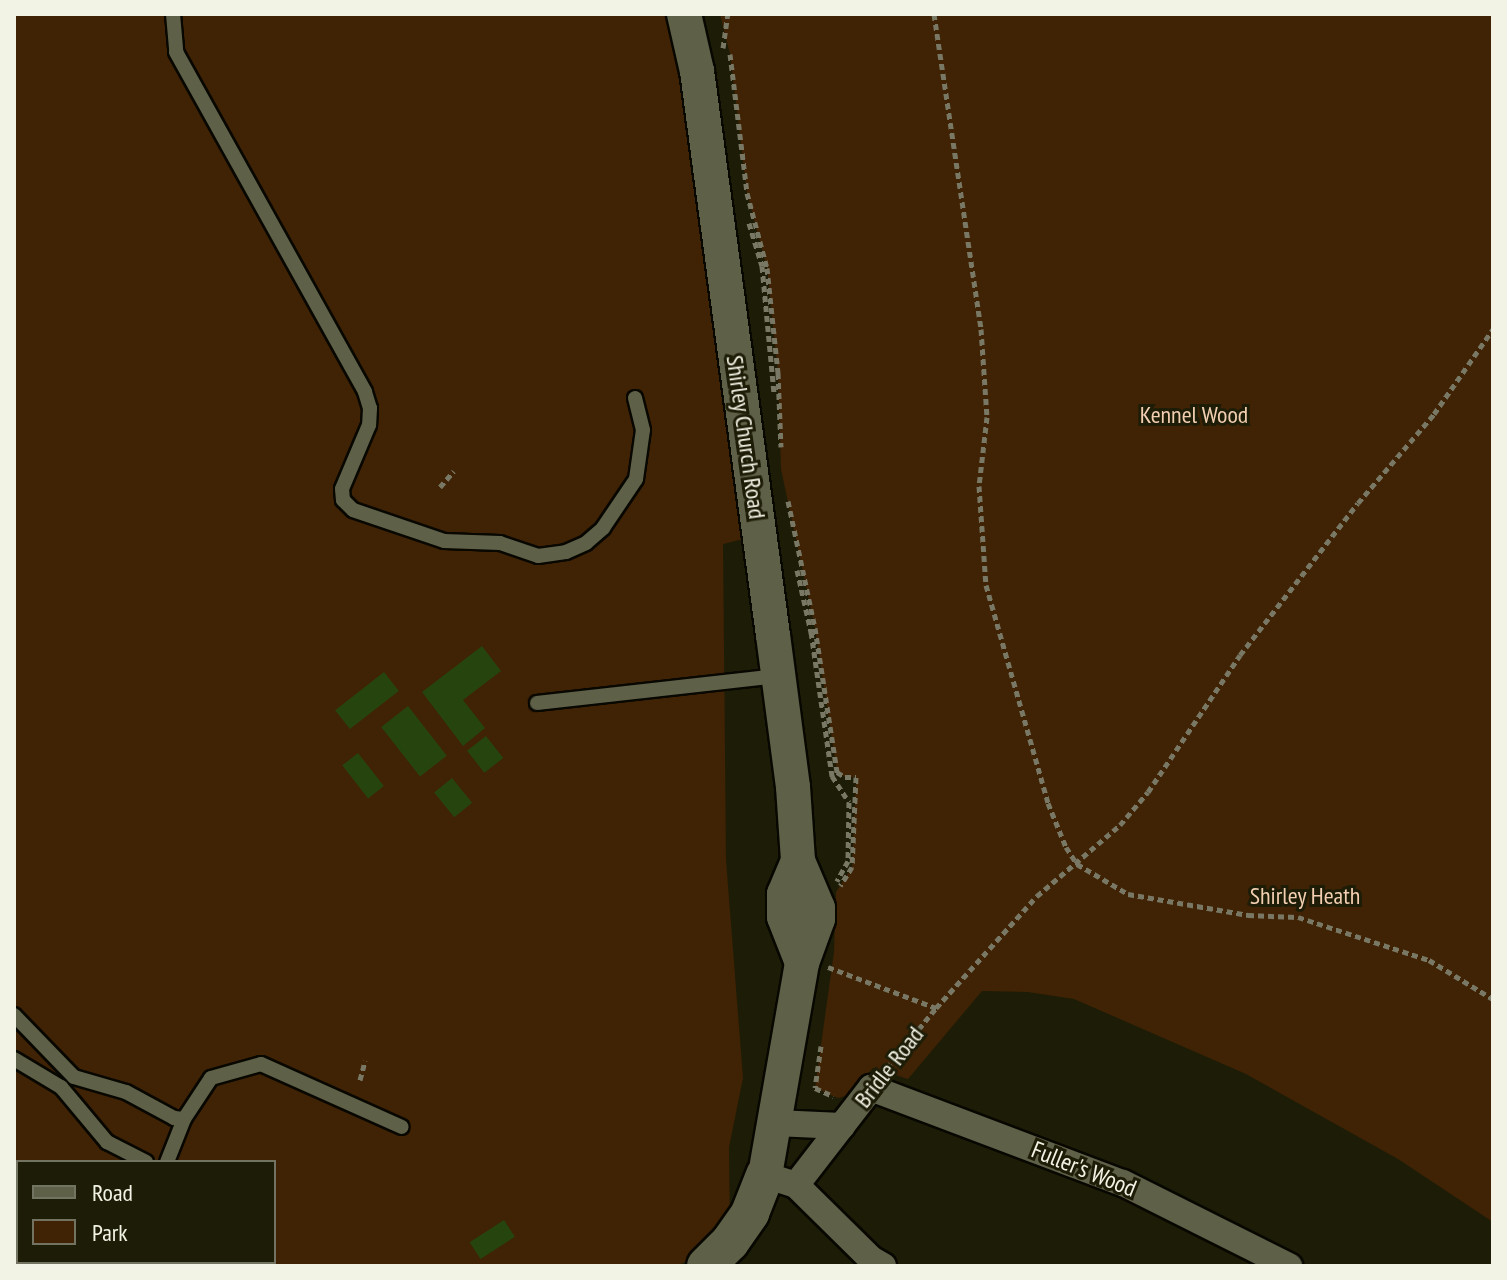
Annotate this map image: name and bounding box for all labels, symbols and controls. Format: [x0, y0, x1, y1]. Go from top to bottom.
street label: Shirley Church Road [720, 353, 772, 521]
park label: Kennel Wood [1140, 401, 1248, 429]
park label: Shirley Heath [1249, 882, 1361, 910]
street label: Bridle Road [848, 1021, 930, 1113]
street label: Fuller's Wood [1027, 1135, 1141, 1203]
legend [16, 1160, 276, 1264]
text: Road [92, 1177, 133, 1208]
text: Park [92, 1217, 128, 1248]

